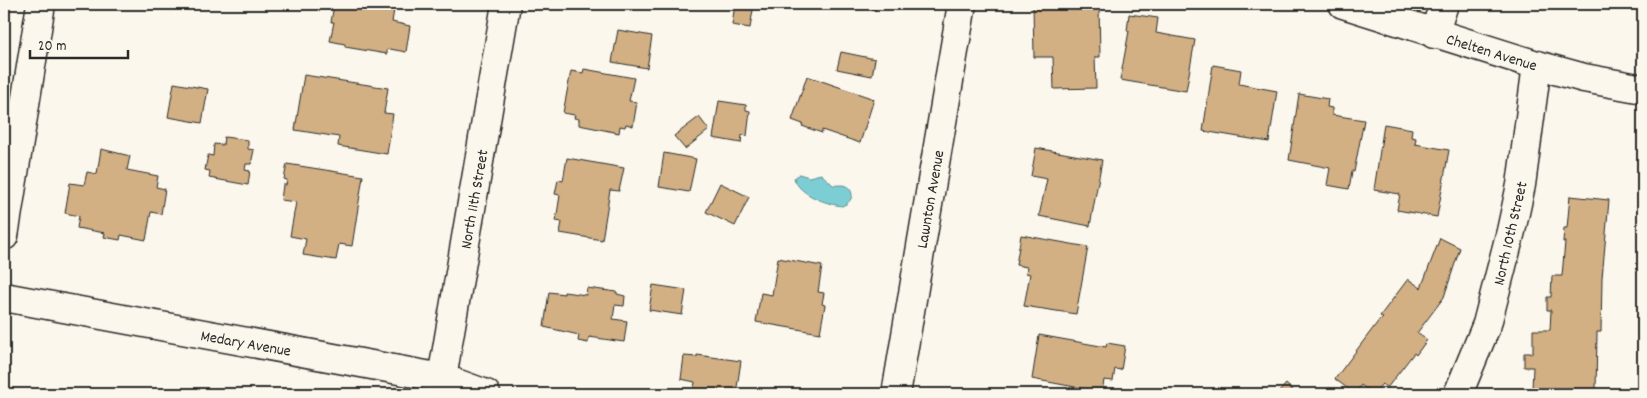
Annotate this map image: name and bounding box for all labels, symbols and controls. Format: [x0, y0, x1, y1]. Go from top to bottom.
scale bar [30, 28, 128, 60]
street label: Chelten Avenue [1443, 29, 1540, 78]
text: 20 m [38, 36, 66, 58]
street label: North 11th Street [455, 148, 496, 251]
street label: Lawnton Avenue [911, 148, 951, 250]
street label: North 10th Street [1488, 179, 1535, 288]
street label: Medary Avenue [199, 325, 293, 364]

